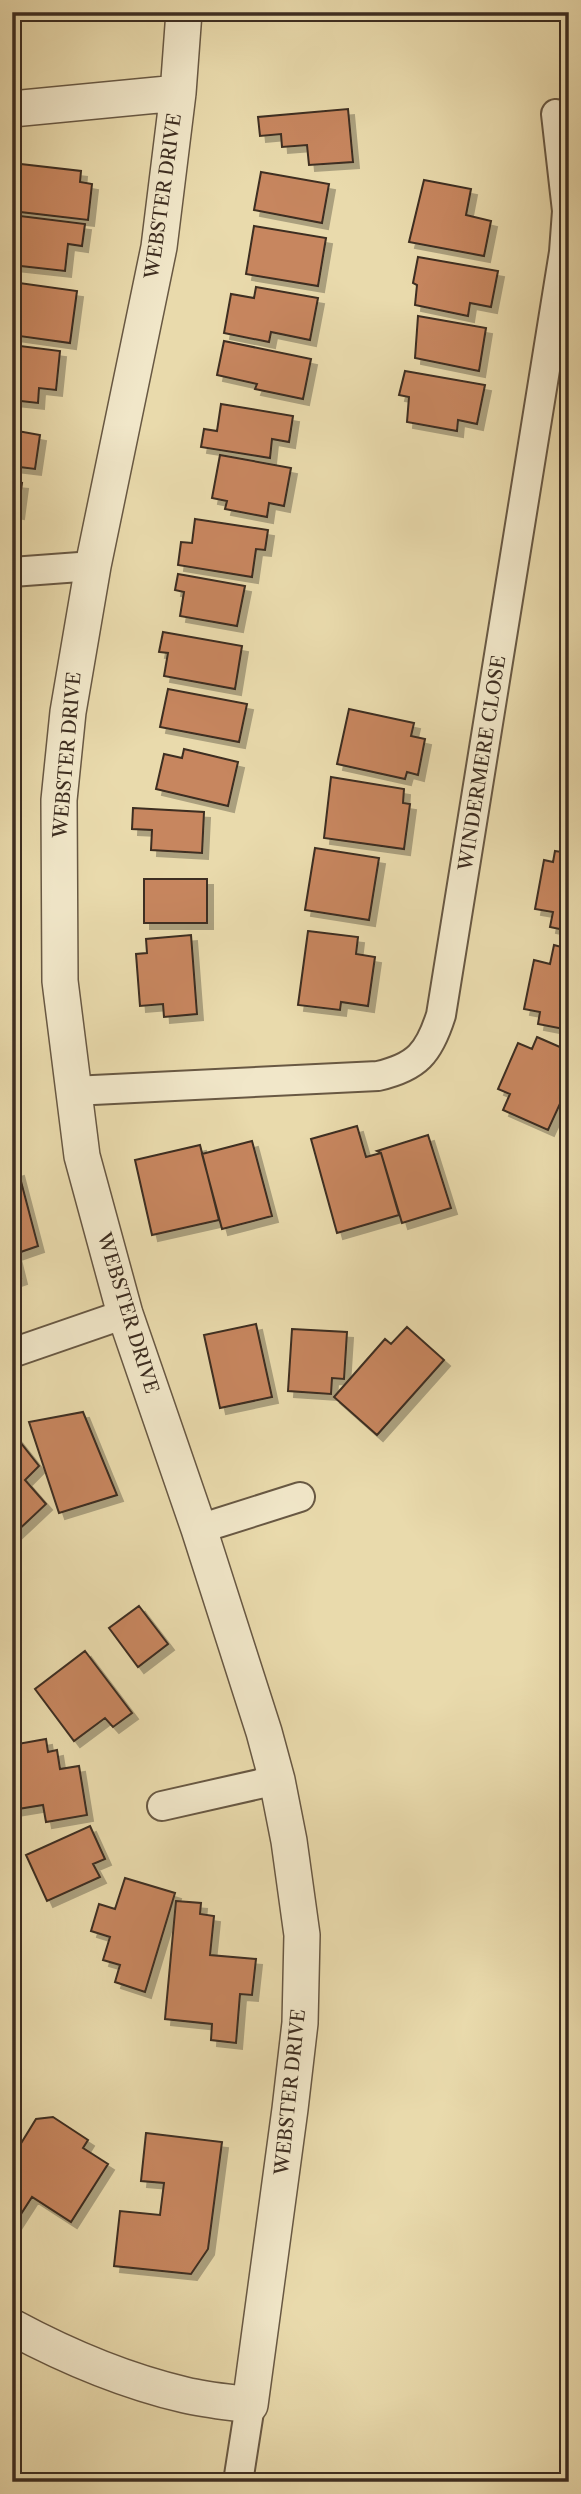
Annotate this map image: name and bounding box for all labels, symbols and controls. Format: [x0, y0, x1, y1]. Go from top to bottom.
street label: WEBSTER DRIVE [140, 112, 186, 281]
street label: WINDERMERE CLOSE [453, 654, 510, 873]
street label: WEBSTER DRIVE [48, 671, 86, 840]
street label: WEBSTER DRIVE [92, 1229, 163, 1396]
street label: WEBSTER DRIVE [270, 2008, 310, 2177]

